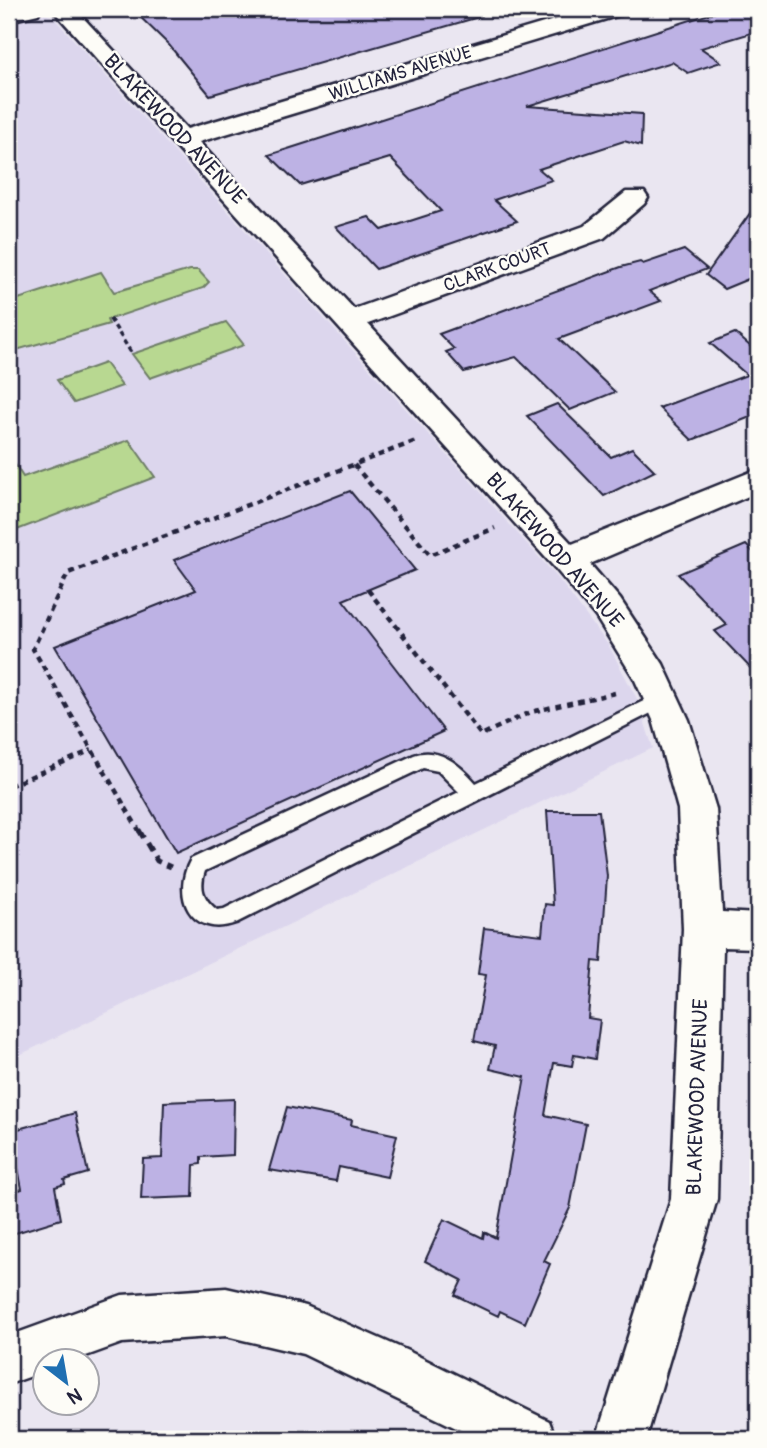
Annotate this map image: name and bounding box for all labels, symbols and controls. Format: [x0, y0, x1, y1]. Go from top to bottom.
street label: WILLIAMS AVENUE [326, 41, 474, 106]
street label: BLAKEWOOD AVENUE [98, 48, 252, 211]
street label: CLARK COURT [440, 237, 554, 297]
street label: BLAKEWOOD AVENUE [480, 467, 630, 634]
street label: BLAKEWOOD AVENUE [681, 998, 714, 1196]
north arrow [32, 1346, 102, 1416]
text: N [62, 1382, 86, 1409]

